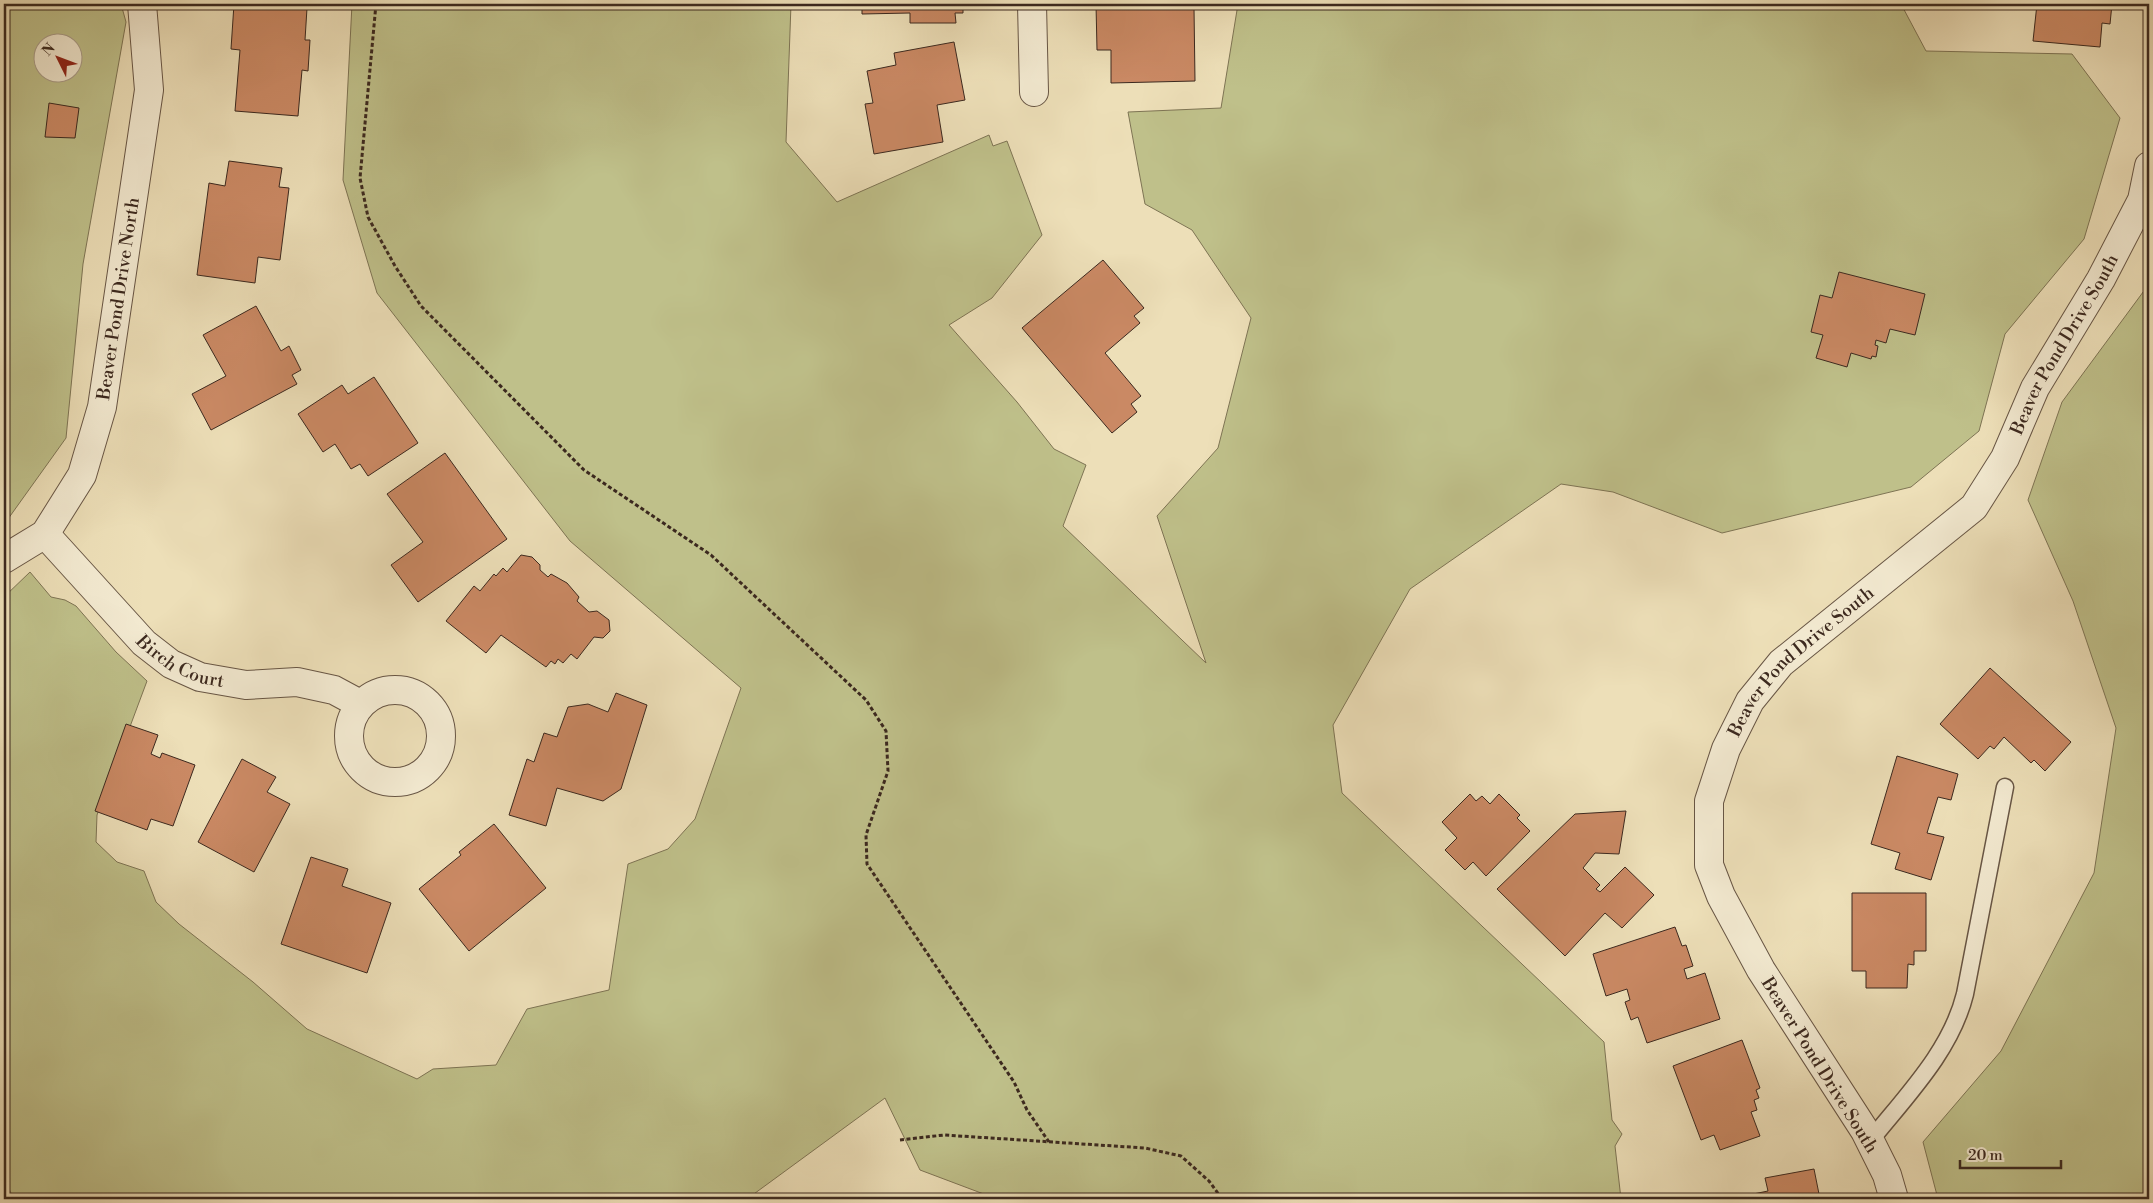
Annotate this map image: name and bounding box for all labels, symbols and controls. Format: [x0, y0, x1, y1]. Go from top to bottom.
north arrow [32, 32, 82, 82]
text: N [39, 40, 59, 60]
street label: Beaver Pond Drive North [92, 196, 145, 403]
street label: Beaver Pond Drive South [2005, 250, 2124, 439]
street label: Beaver Pond Drive South [1723, 581, 1879, 742]
street label: Birch Court [130, 630, 226, 693]
street label: Beaver Pond Drive South [1755, 972, 1883, 1158]
scale bar [1960, 1138, 2062, 1170]
text: 20 m [1968, 1146, 2003, 1165]

